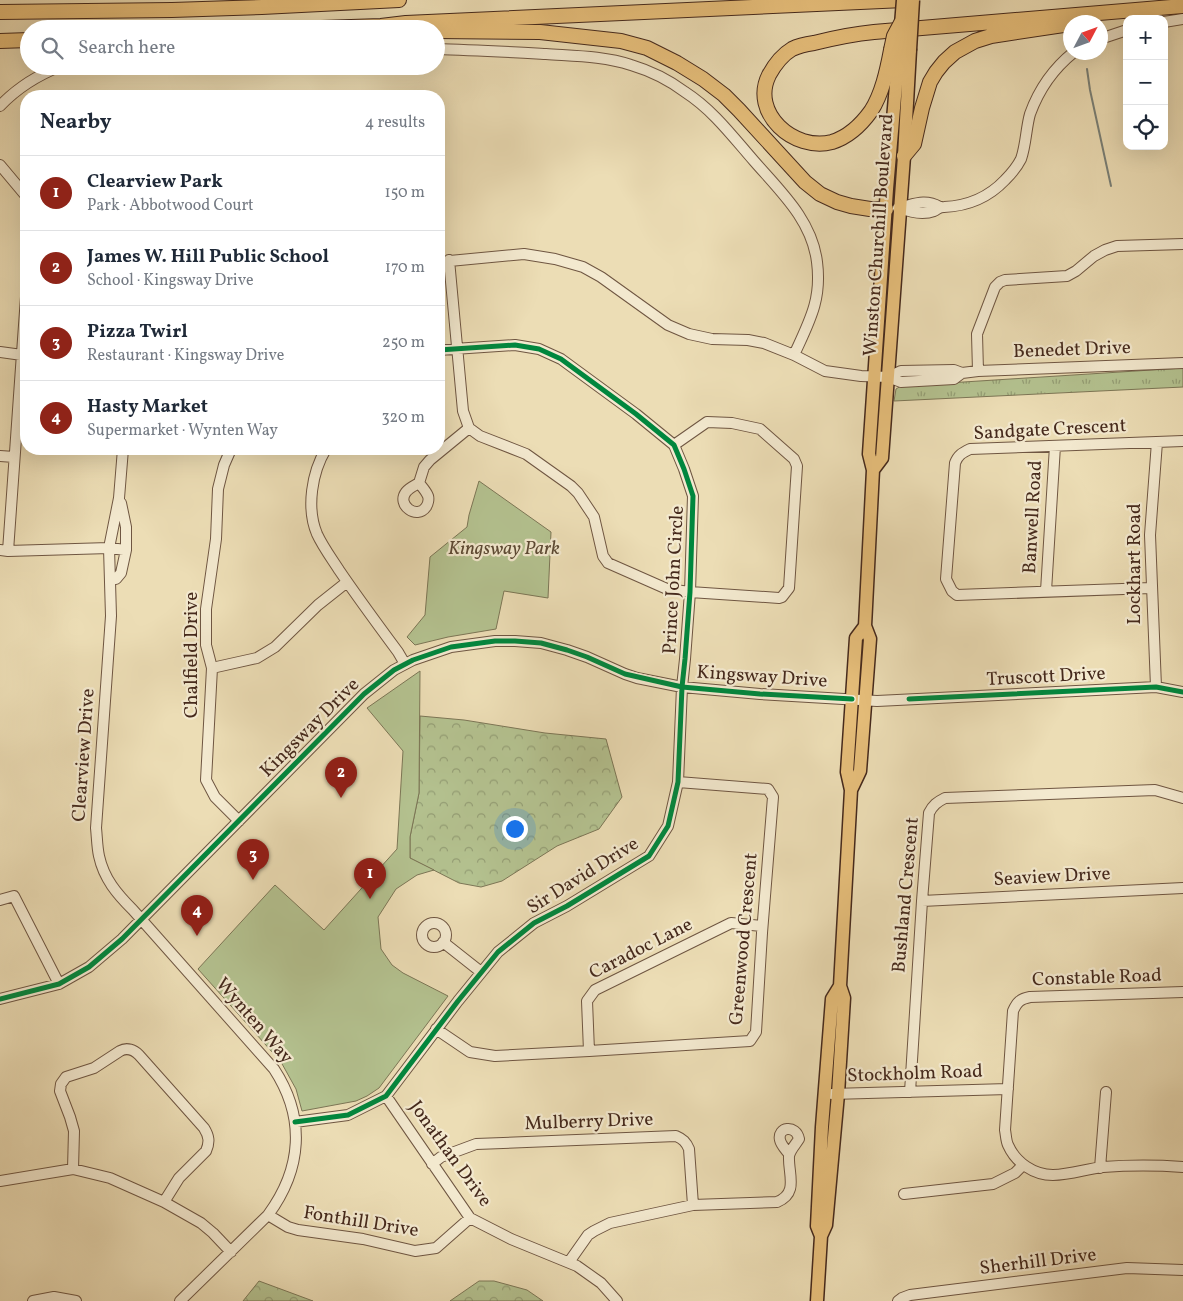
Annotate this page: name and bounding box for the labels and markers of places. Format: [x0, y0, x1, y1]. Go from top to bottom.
pin: 2 [325, 757, 357, 798]
pin: 3 [237, 839, 269, 880]
pin: 1 [354, 858, 386, 899]
pin: 4 [181, 895, 213, 936]

